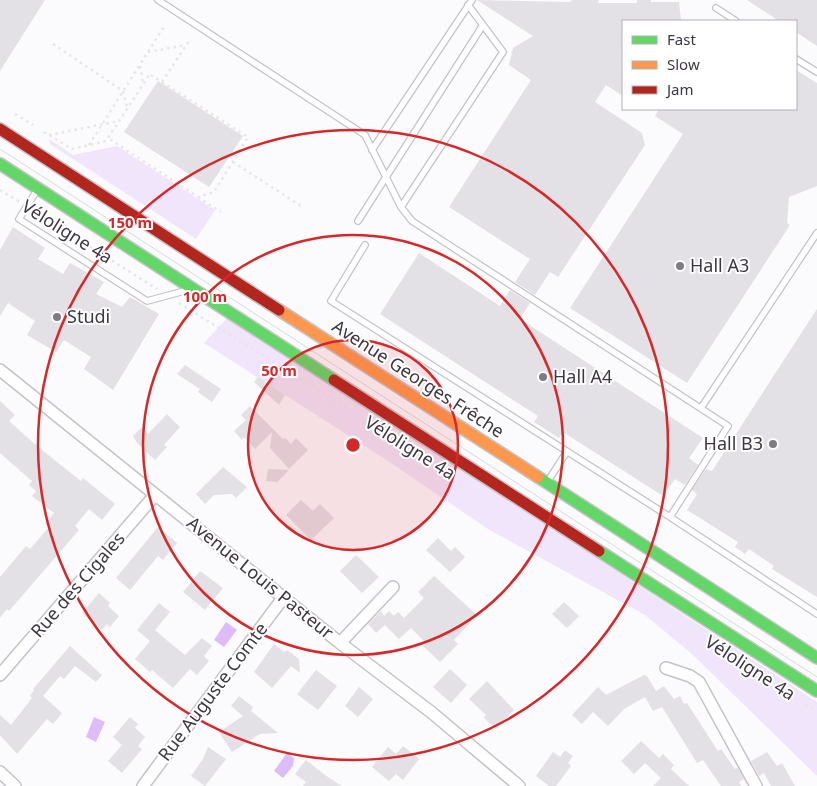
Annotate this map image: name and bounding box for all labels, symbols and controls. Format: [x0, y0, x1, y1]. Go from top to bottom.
legend [622, 20, 797, 110]
text: Fast [667, 29, 696, 49]
text: Slow [667, 54, 700, 74]
text: Jam [665, 79, 694, 99]
street label: Véloligne 4a [18, 194, 117, 269]
text: 150 m [108, 212, 152, 232]
place label: Hall A3 [690, 253, 749, 277]
marker: Hall A3 [674, 260, 686, 272]
text: 100 m [183, 286, 227, 306]
place label: Studi [67, 304, 110, 328]
marker: Studi [51, 311, 63, 323]
street label: Avenue Georges Frêche [328, 314, 509, 443]
text: 50 m [261, 360, 297, 380]
place label: Hall A4 [553, 364, 612, 388]
marker: Hall A4 [537, 371, 549, 383]
street label: Véloligne 4a [361, 410, 460, 485]
place label: Hall B3 [704, 431, 763, 455]
centre of rings [344, 436, 362, 454]
marker: Hall B3 [767, 438, 779, 450]
street label: Avenue Louis Pasteur [182, 511, 339, 644]
street label: Rue des Cigales [25, 527, 130, 642]
street label: Rue Auguste Comte [152, 617, 272, 766]
street label: Véloligne 4a [701, 629, 800, 705]

